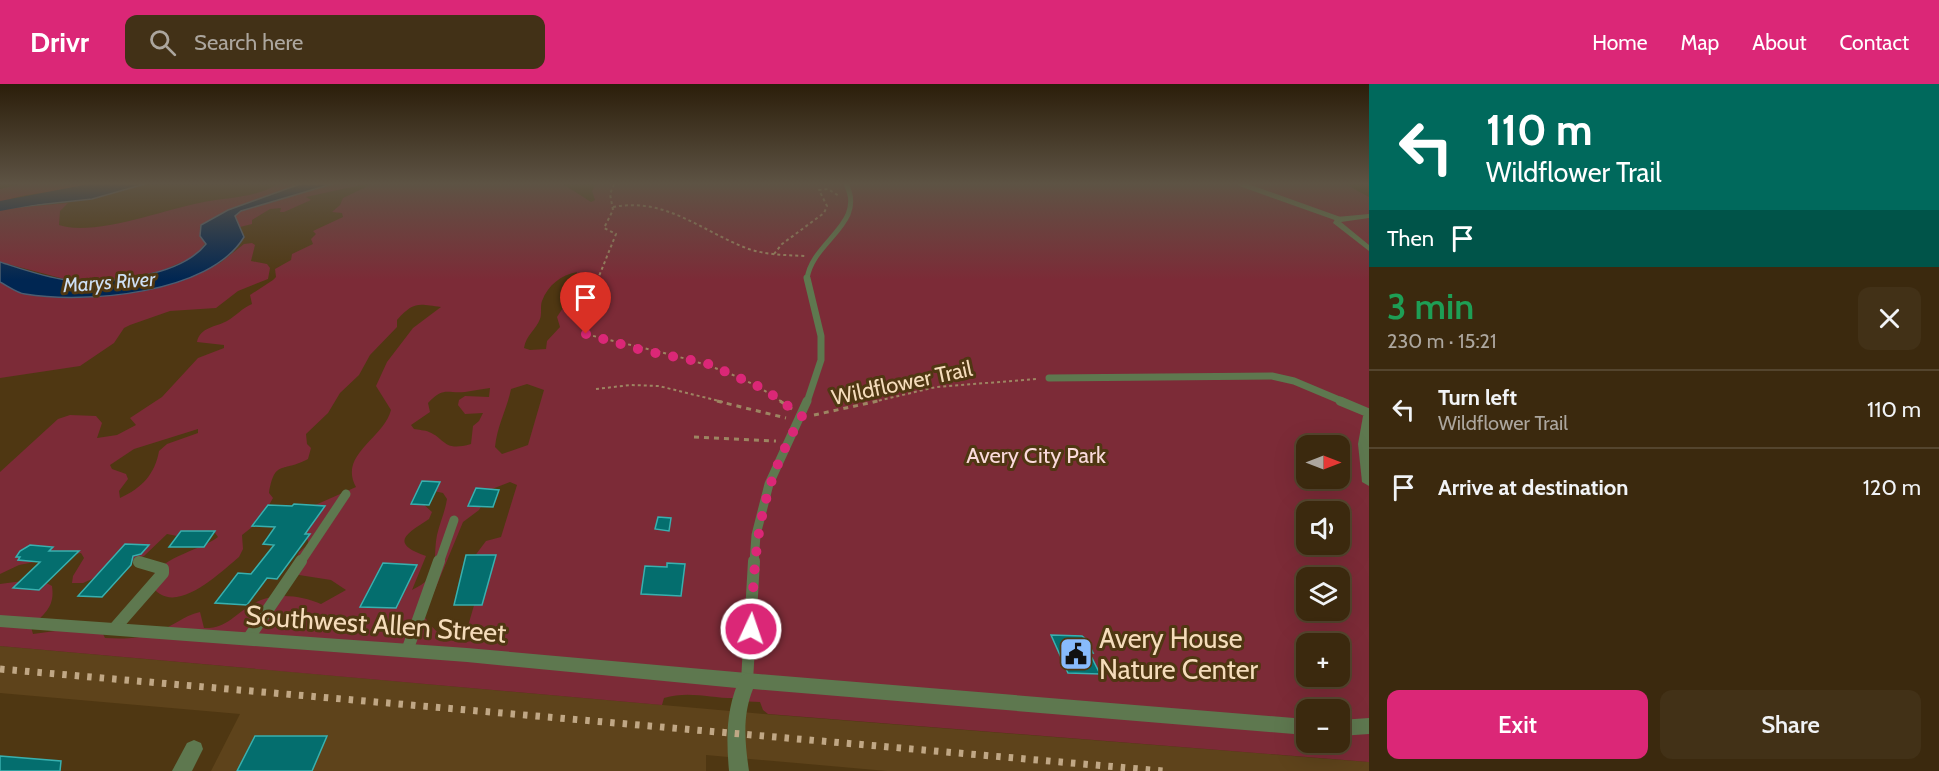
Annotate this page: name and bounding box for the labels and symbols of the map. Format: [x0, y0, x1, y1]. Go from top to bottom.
water label: Marys River [61, 267, 157, 297]
pin [560, 272, 611, 334]
street label: Wildflower Trail [829, 355, 976, 411]
north arrow [1296, 435, 1350, 489]
park label: Avery City Park [966, 442, 1106, 469]
position arrow [719, 597, 783, 661]
street label: Southwest Allen Street [244, 598, 508, 650]
place label: Avery House Nature Center [1099, 622, 1259, 686]
public building icon: Avery House Nature Center [1058, 636, 1094, 672]

